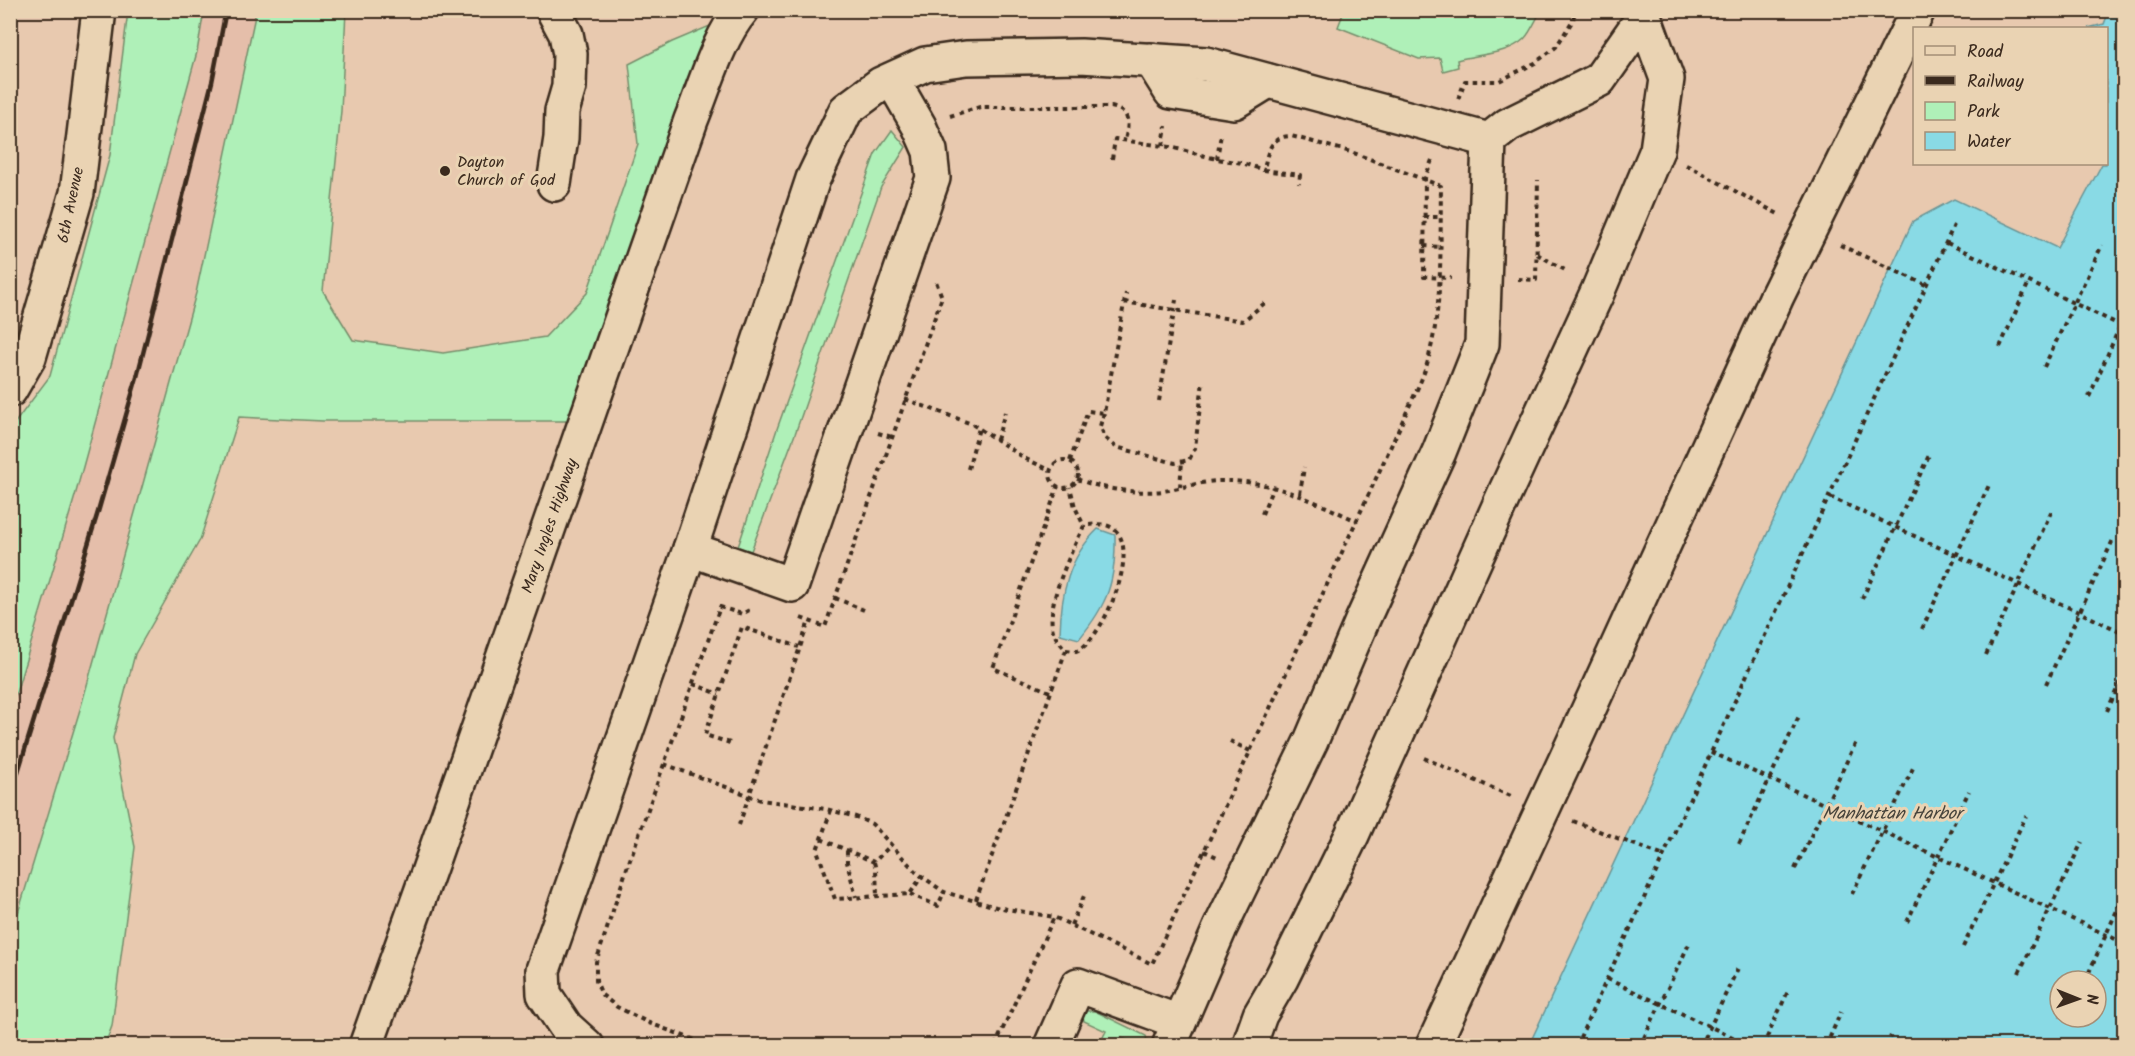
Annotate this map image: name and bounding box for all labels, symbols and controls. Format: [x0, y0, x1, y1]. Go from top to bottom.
legend [1913, 27, 2108, 165]
text: Road [1967, 38, 2004, 67]
text: Railway [1967, 68, 2024, 97]
text: Park [1967, 98, 2000, 127]
text: Water [1967, 128, 2012, 157]
place label: Dayton Church of God [457, 150, 556, 193]
marker: Dayton Church of God [438, 164, 452, 178]
street label: 6th Avenue [51, 165, 91, 245]
street label: Mary Ingles Highway [515, 455, 585, 597]
water label: Manhattan Harbor [1822, 800, 1966, 829]
north arrow [2048, 969, 2108, 1029]
text: N [2079, 994, 2104, 1005]

